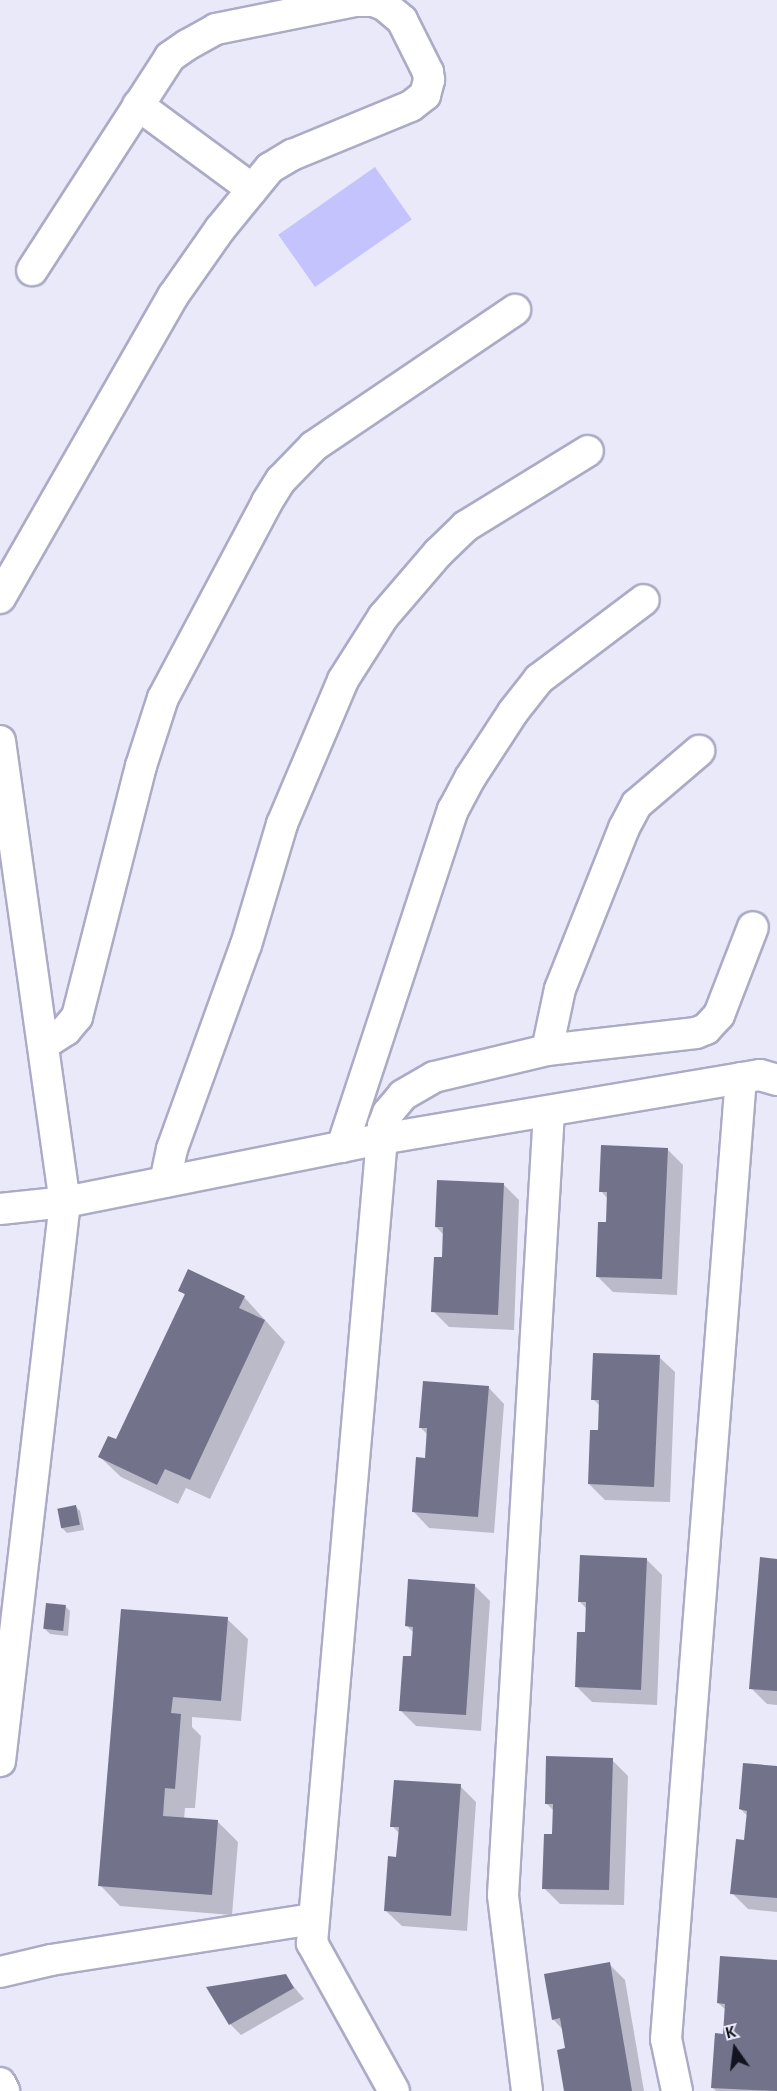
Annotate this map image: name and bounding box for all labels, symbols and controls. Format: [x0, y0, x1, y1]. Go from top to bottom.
north arrow [705, 2019, 765, 2079]
text: K [723, 2021, 738, 2042]

